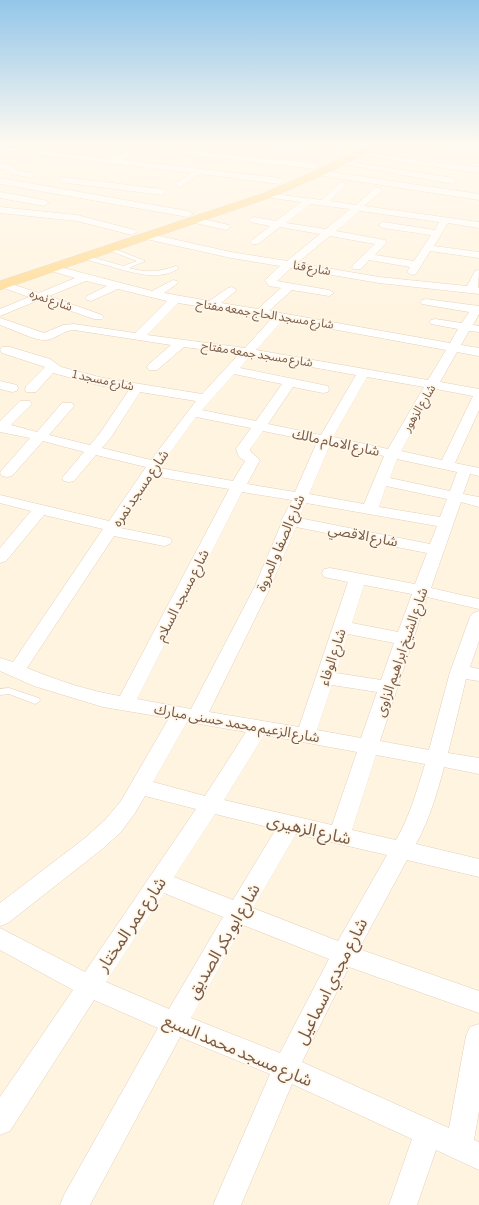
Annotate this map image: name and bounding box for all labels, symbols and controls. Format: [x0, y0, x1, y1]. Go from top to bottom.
street label: شارع قنا [292, 258, 332, 280]
street label: شارع نمره [27, 286, 74, 316]
street label: شارع مسجد الحاج جمعه مفتاح [195, 296, 335, 334]
street label: شارع مسجد جمعه مفتاح [200, 338, 314, 372]
street label: شارع مسجد 1 [70, 367, 135, 395]
street label: شارع الزهور [399, 382, 440, 436]
street label: شارع الامام مالك [290, 425, 381, 462]
street label: شارع مسجد نمره [108, 447, 174, 531]
street label: شارع الصفا و المروة [252, 492, 310, 595]
street label: شارع الاقصي [326, 520, 399, 553]
street label: شارع مسجد السلام [152, 546, 215, 645]
street label: شارع الشيخ ابراهيم الزاوى [371, 585, 433, 720]
street label: شارع الوفاء [315, 627, 352, 688]
street label: شارع الزعيم محمد حسنى مبارك [153, 701, 321, 748]
street label: شارع الزهيرى [264, 810, 353, 851]
street label: شارع عمر المختار [92, 873, 172, 978]
street label: شارع ابو بكر الصديق [182, 880, 267, 1003]
street label: شارع مجدي اسماعيل [291, 915, 374, 1049]
street label: شارع مسجد محمد السبع [159, 1010, 315, 1093]

